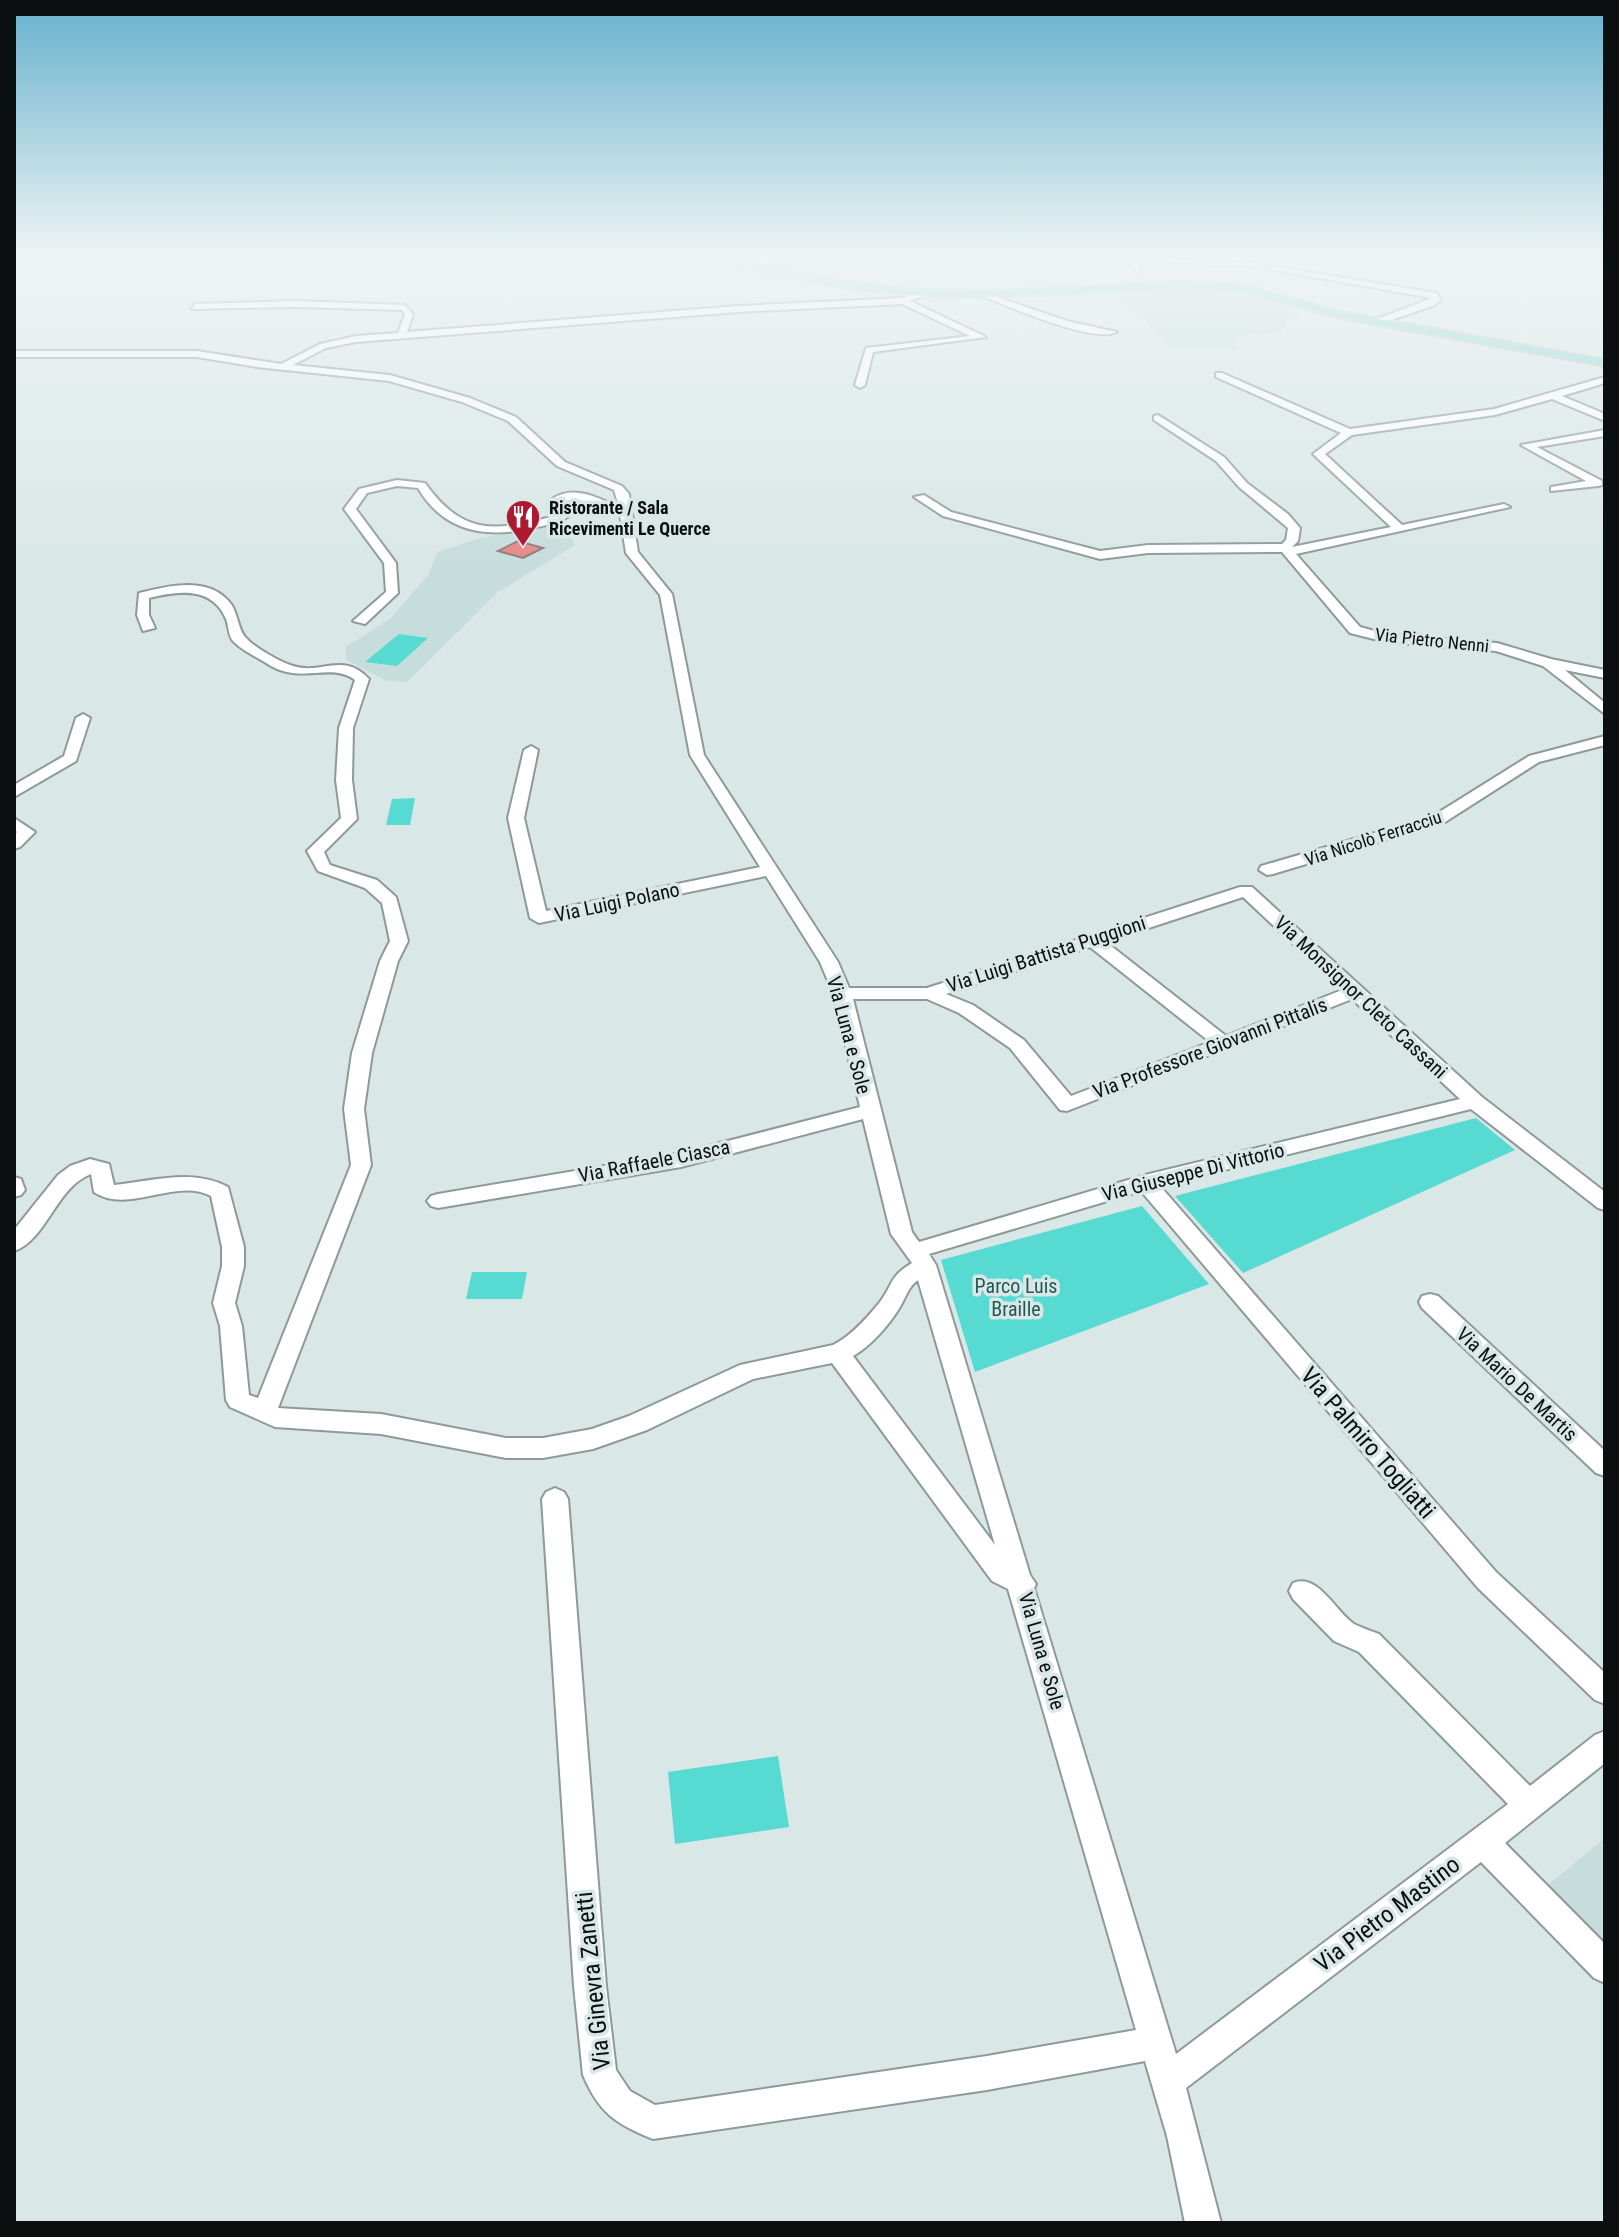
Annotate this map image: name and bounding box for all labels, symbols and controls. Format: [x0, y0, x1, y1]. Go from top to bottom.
place label: Ristorante / Sala Ricevimenti Le Querce [549, 497, 711, 539]
restaurant icon: Ristorante / Sala Ricevimenti Le Querce [504, 498, 542, 548]
street label: Via Pietro Nenni [1374, 624, 1490, 656]
street label: Via Nicolò Ferracciu [1302, 806, 1444, 870]
street label: Via Luigi Polano [552, 877, 682, 927]
street label: Via Luigi Battista Puggioni [943, 910, 1149, 998]
street label: Via Monsignor Cleto Cassani [1270, 911, 1452, 1083]
street label: Via Luna e Sole [822, 973, 876, 1097]
street label: Via Professore Giovanni Pittalis [1090, 992, 1330, 1104]
street label: Via Raffaele Ciasca [576, 1135, 732, 1187]
street label: Via Giuseppe Di Vittorio [1099, 1138, 1287, 1206]
park label: Parco Luis Braille [975, 1274, 1057, 1321]
street label: Via Mario De Martis [1452, 1322, 1582, 1446]
street label: Via Palmiro Togliatti [1295, 1362, 1441, 1524]
street label: Via Luna e Sole [1014, 1590, 1070, 1712]
street label: Via Pietro Mastino [1309, 1850, 1465, 1978]
street label: Via Ginevra Zanetti [570, 1890, 616, 2072]

